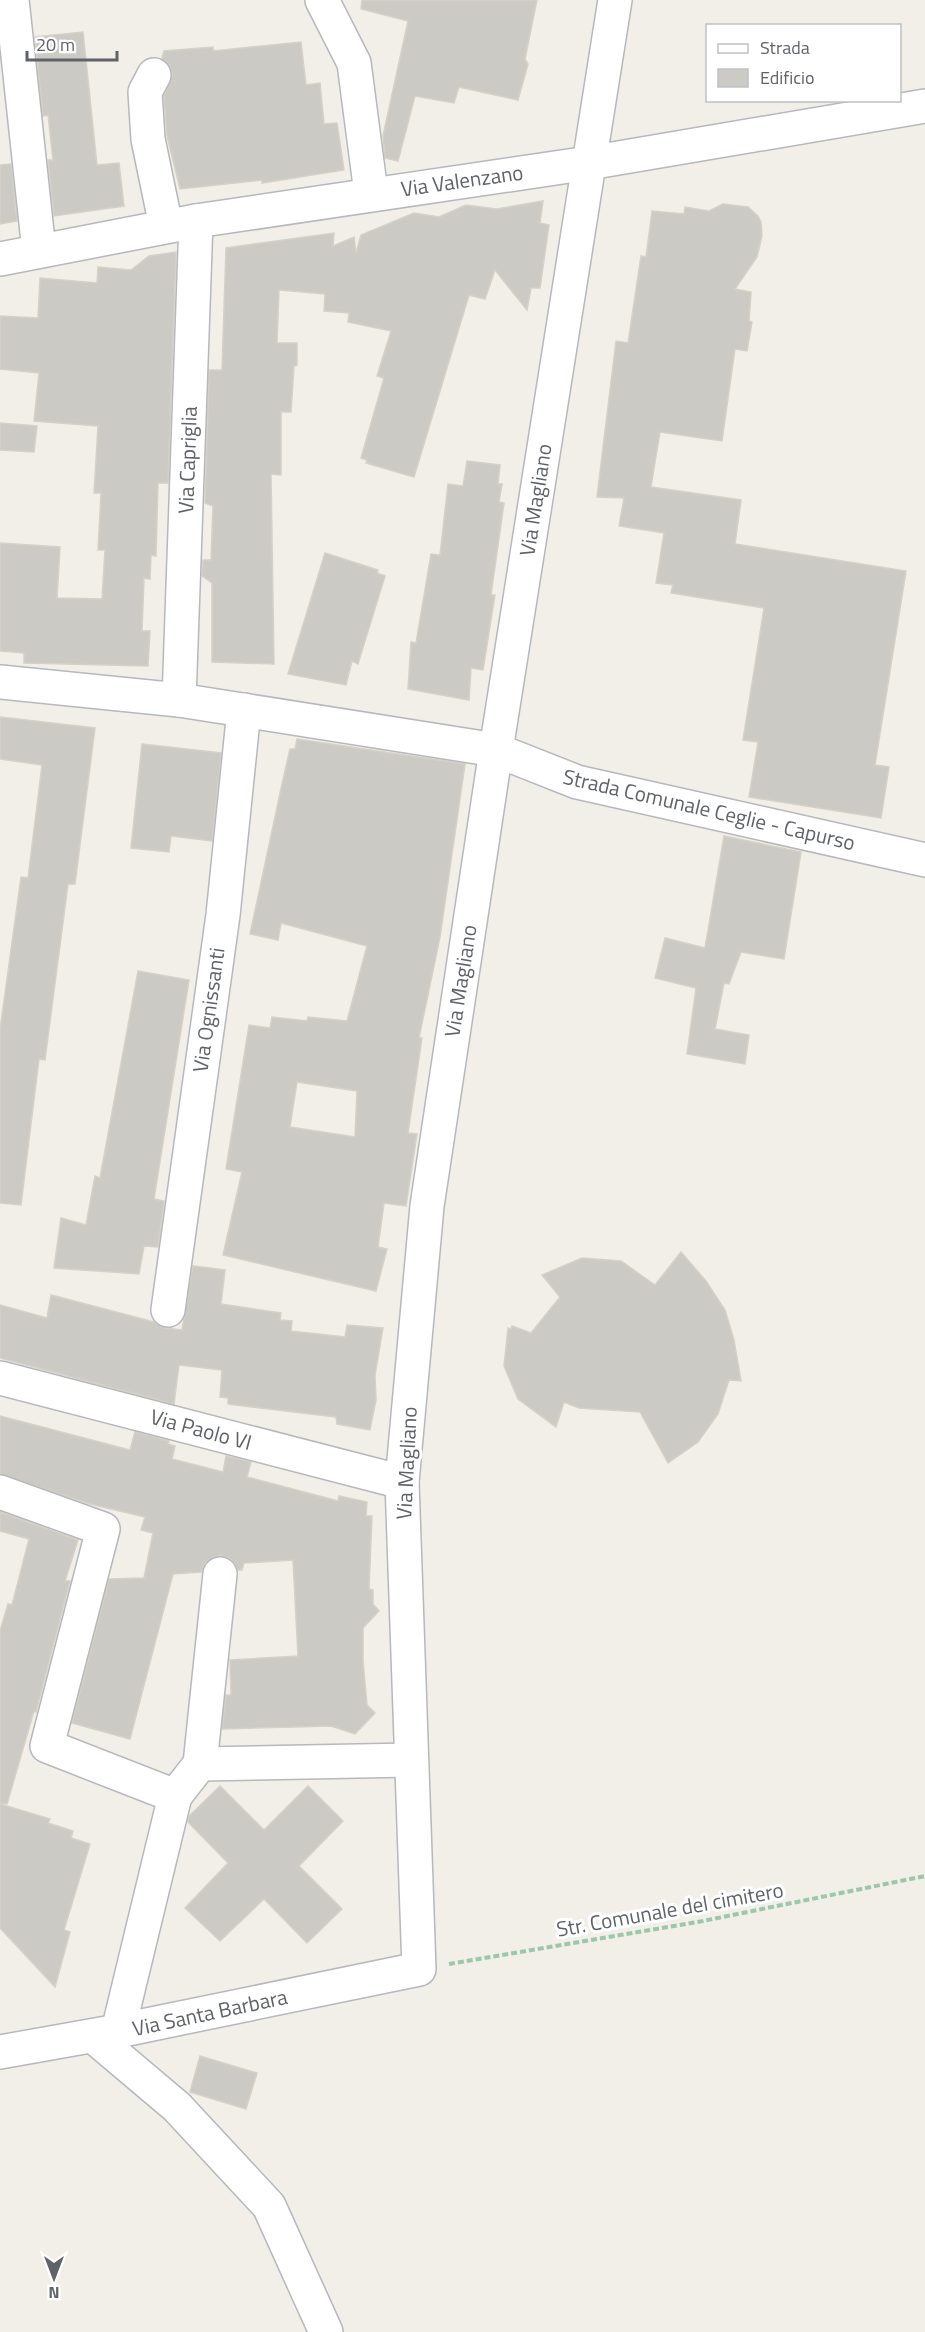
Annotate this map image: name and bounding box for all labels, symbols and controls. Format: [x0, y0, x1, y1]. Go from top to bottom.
scale bar [27, 24, 117, 62]
legend [706, 24, 901, 102]
text: 20 m [36, 31, 75, 58]
text: Strada [760, 34, 810, 61]
text: Edificio [760, 64, 814, 91]
street label: Via Valenzano [399, 156, 525, 204]
street label: Via Capriglia [169, 405, 205, 514]
street label: Via Magliano [510, 441, 560, 558]
street label: Strada Comunale Ceglie - Capurso [560, 760, 858, 858]
street label: Via Magliano [435, 922, 485, 1039]
street label: Via Ognissanti [183, 945, 233, 1074]
street label: Via Paolo VI [147, 1400, 256, 1458]
street label: Via Magliano [387, 1406, 425, 1520]
street label: Str. Comunale del cimitero [554, 1873, 786, 1945]
street label: Via Santa Barbara [129, 1980, 291, 2044]
north arrow [24, 2248, 84, 2308]
text: N [48, 2281, 60, 2305]

